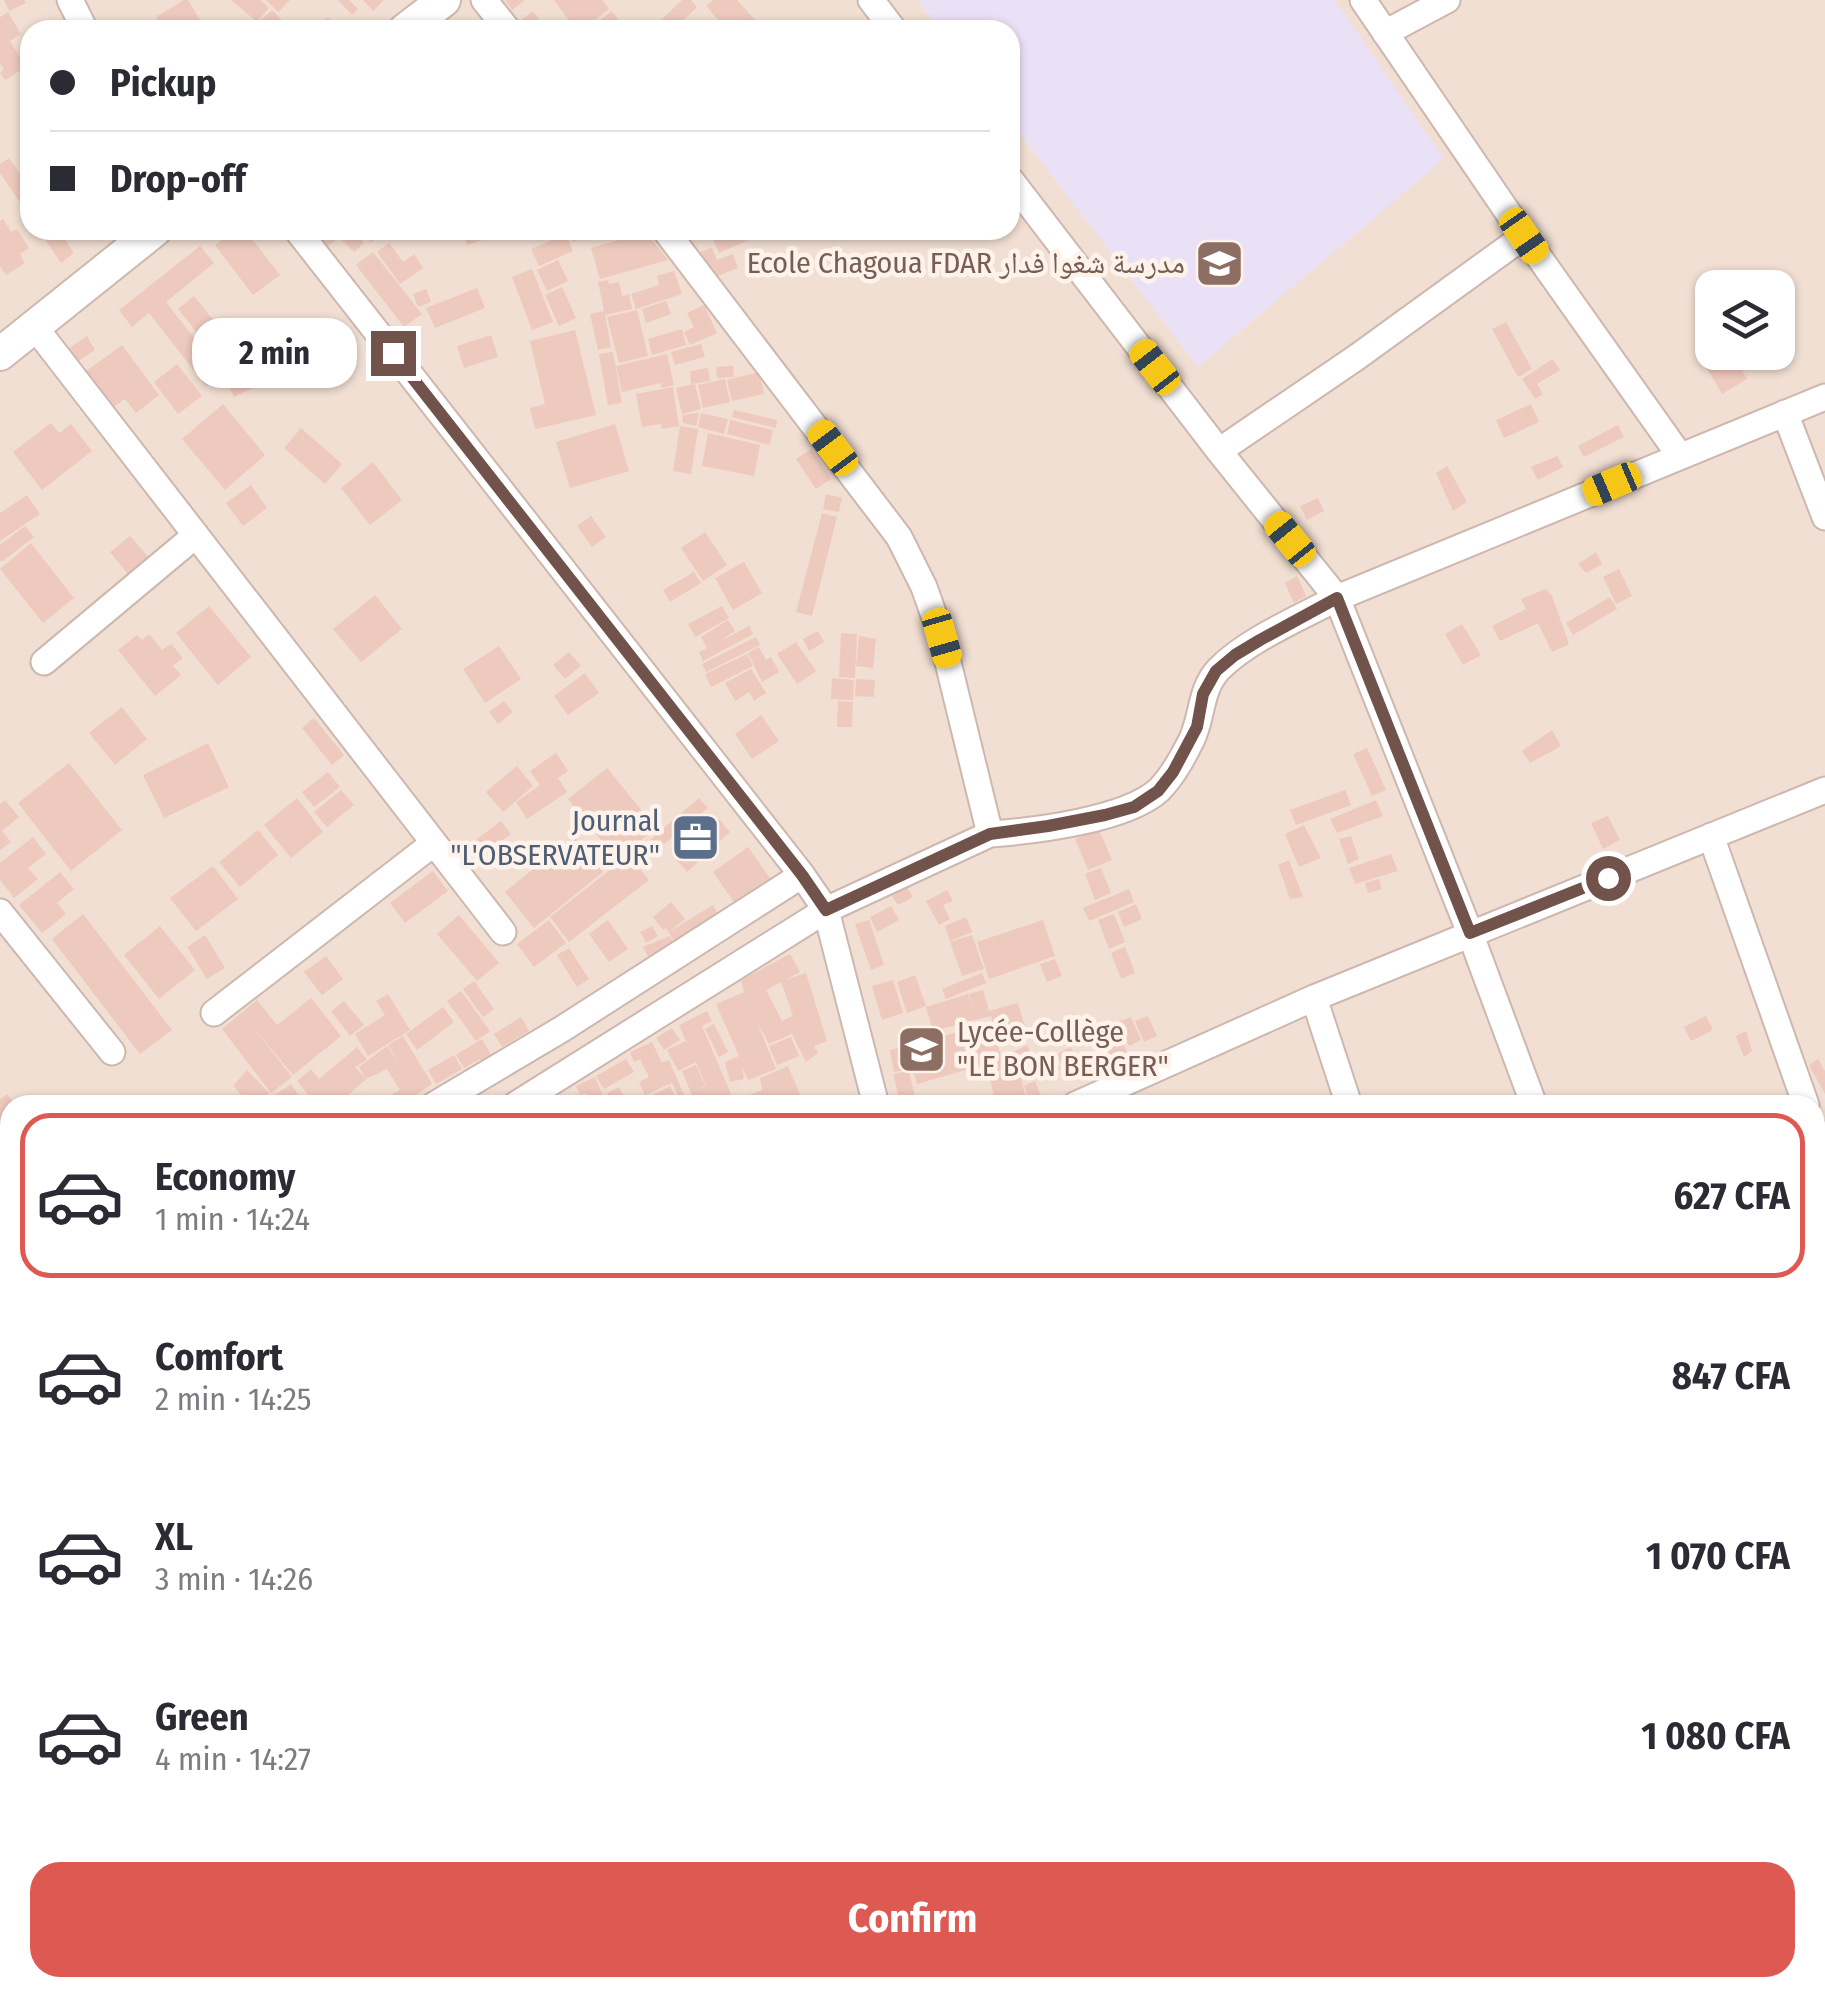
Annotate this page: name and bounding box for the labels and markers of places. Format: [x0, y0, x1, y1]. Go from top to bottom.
school or university icon: Ecole Chagoua FDAR مدرسة شغوا فدار [1194, 237, 1246, 289]
place label: Ecole Chagoua FDAR مدرسة شغوا فدار [747, 245, 1185, 281]
place label: Journal "L'OBSERVATEUR" [450, 803, 660, 873]
office icon: Journal "L'OBSERVATEUR" [669, 812, 721, 864]
place label: Lycée-Collège "LE BON BERGER" [957, 1014, 1169, 1084]
school or university icon: Lycée-Collège "LE BON BERGER" [896, 1023, 948, 1075]

